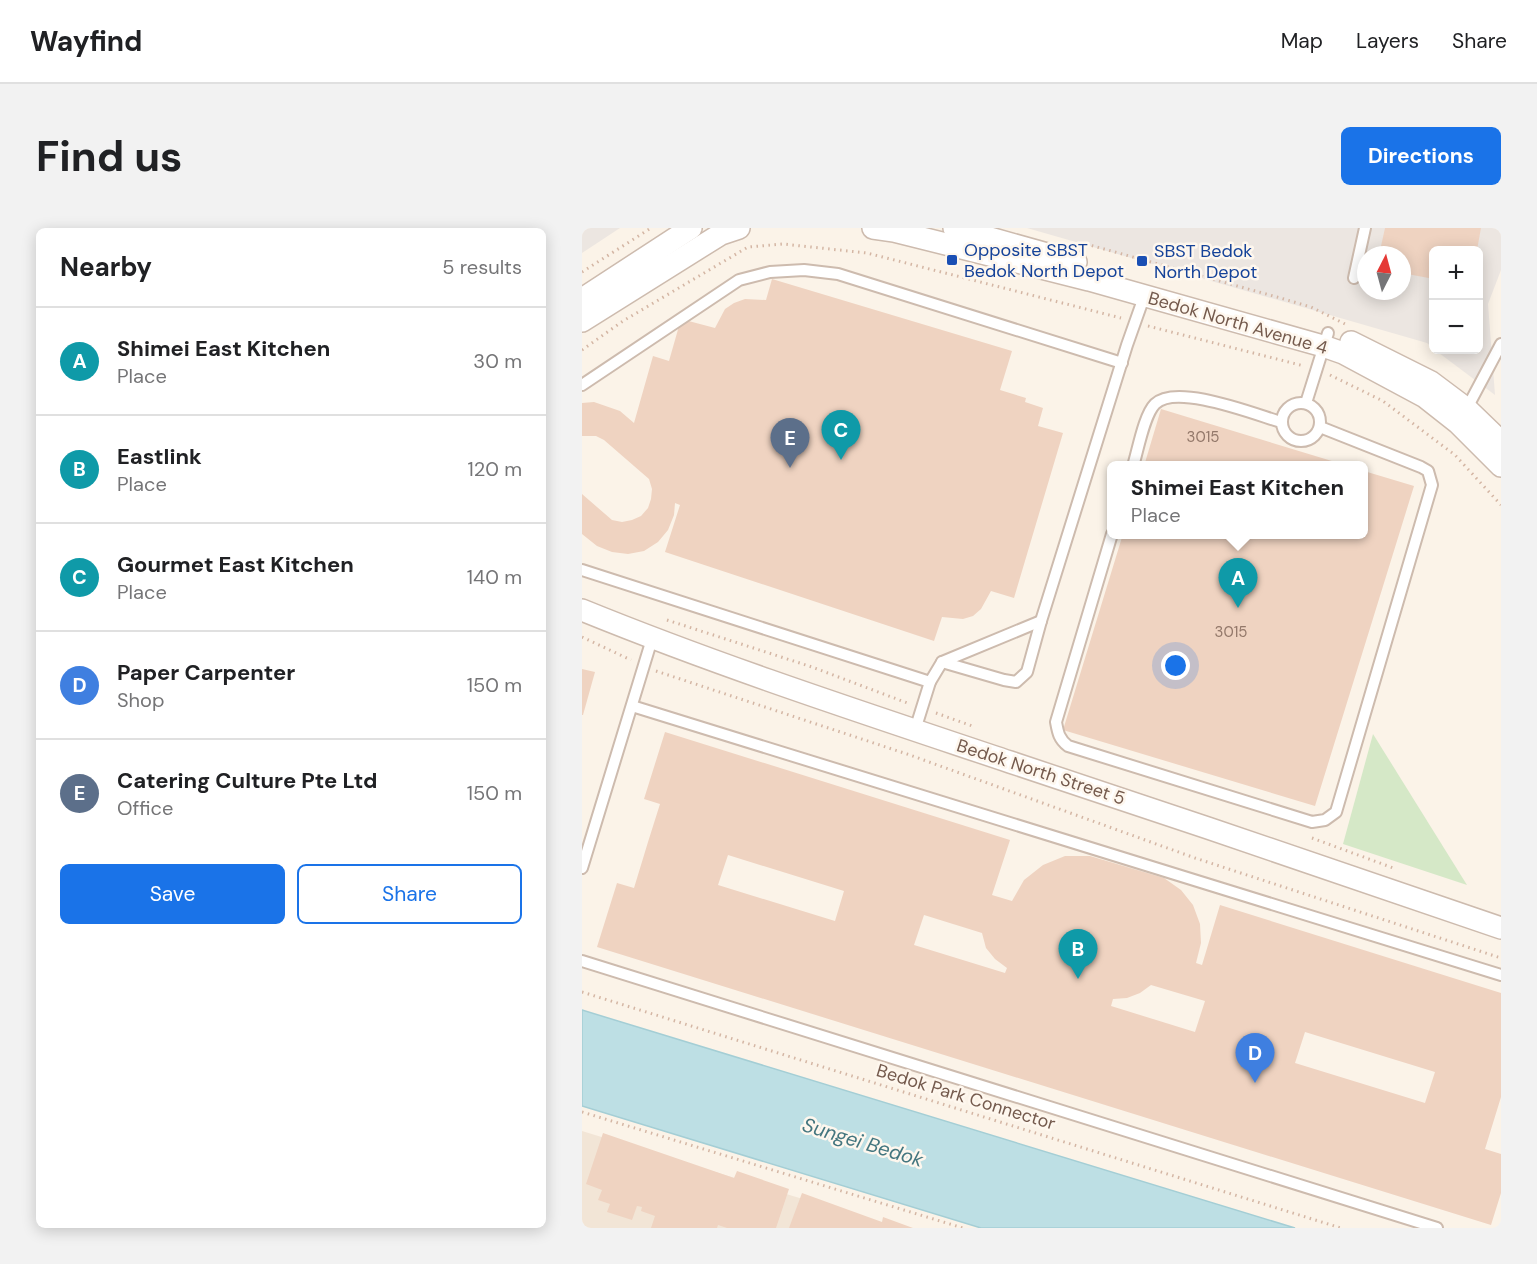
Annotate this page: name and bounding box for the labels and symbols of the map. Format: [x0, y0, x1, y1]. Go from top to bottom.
place label: Opposite SBST Bedok North Depot [964, 238, 1124, 283]
place label: SBST Bedok North Depot [1154, 239, 1257, 284]
north arrow [1357, 246, 1411, 300]
marker: Opposite SBST Bedok North Depot [945, 253, 959, 267]
marker: SBST Bedok North Depot [1135, 254, 1149, 268]
street label: Bedok North Avenue 4 [1145, 286, 1331, 360]
pin: C [822, 410, 860, 460]
pin: E [770, 418, 810, 468]
house number: 3015 [1187, 427, 1219, 447]
pin: A [1218, 558, 1258, 608]
house number: 3015 [1215, 622, 1247, 642]
your location [1161, 651, 1190, 680]
street label: Bedok North Street 5 [954, 733, 1128, 811]
pin: B [1058, 930, 1098, 979]
pin: D [1236, 1034, 1274, 1083]
street label: Bedok Park Connector [874, 1058, 1059, 1136]
water label: Sungei Bedok [799, 1111, 927, 1173]

